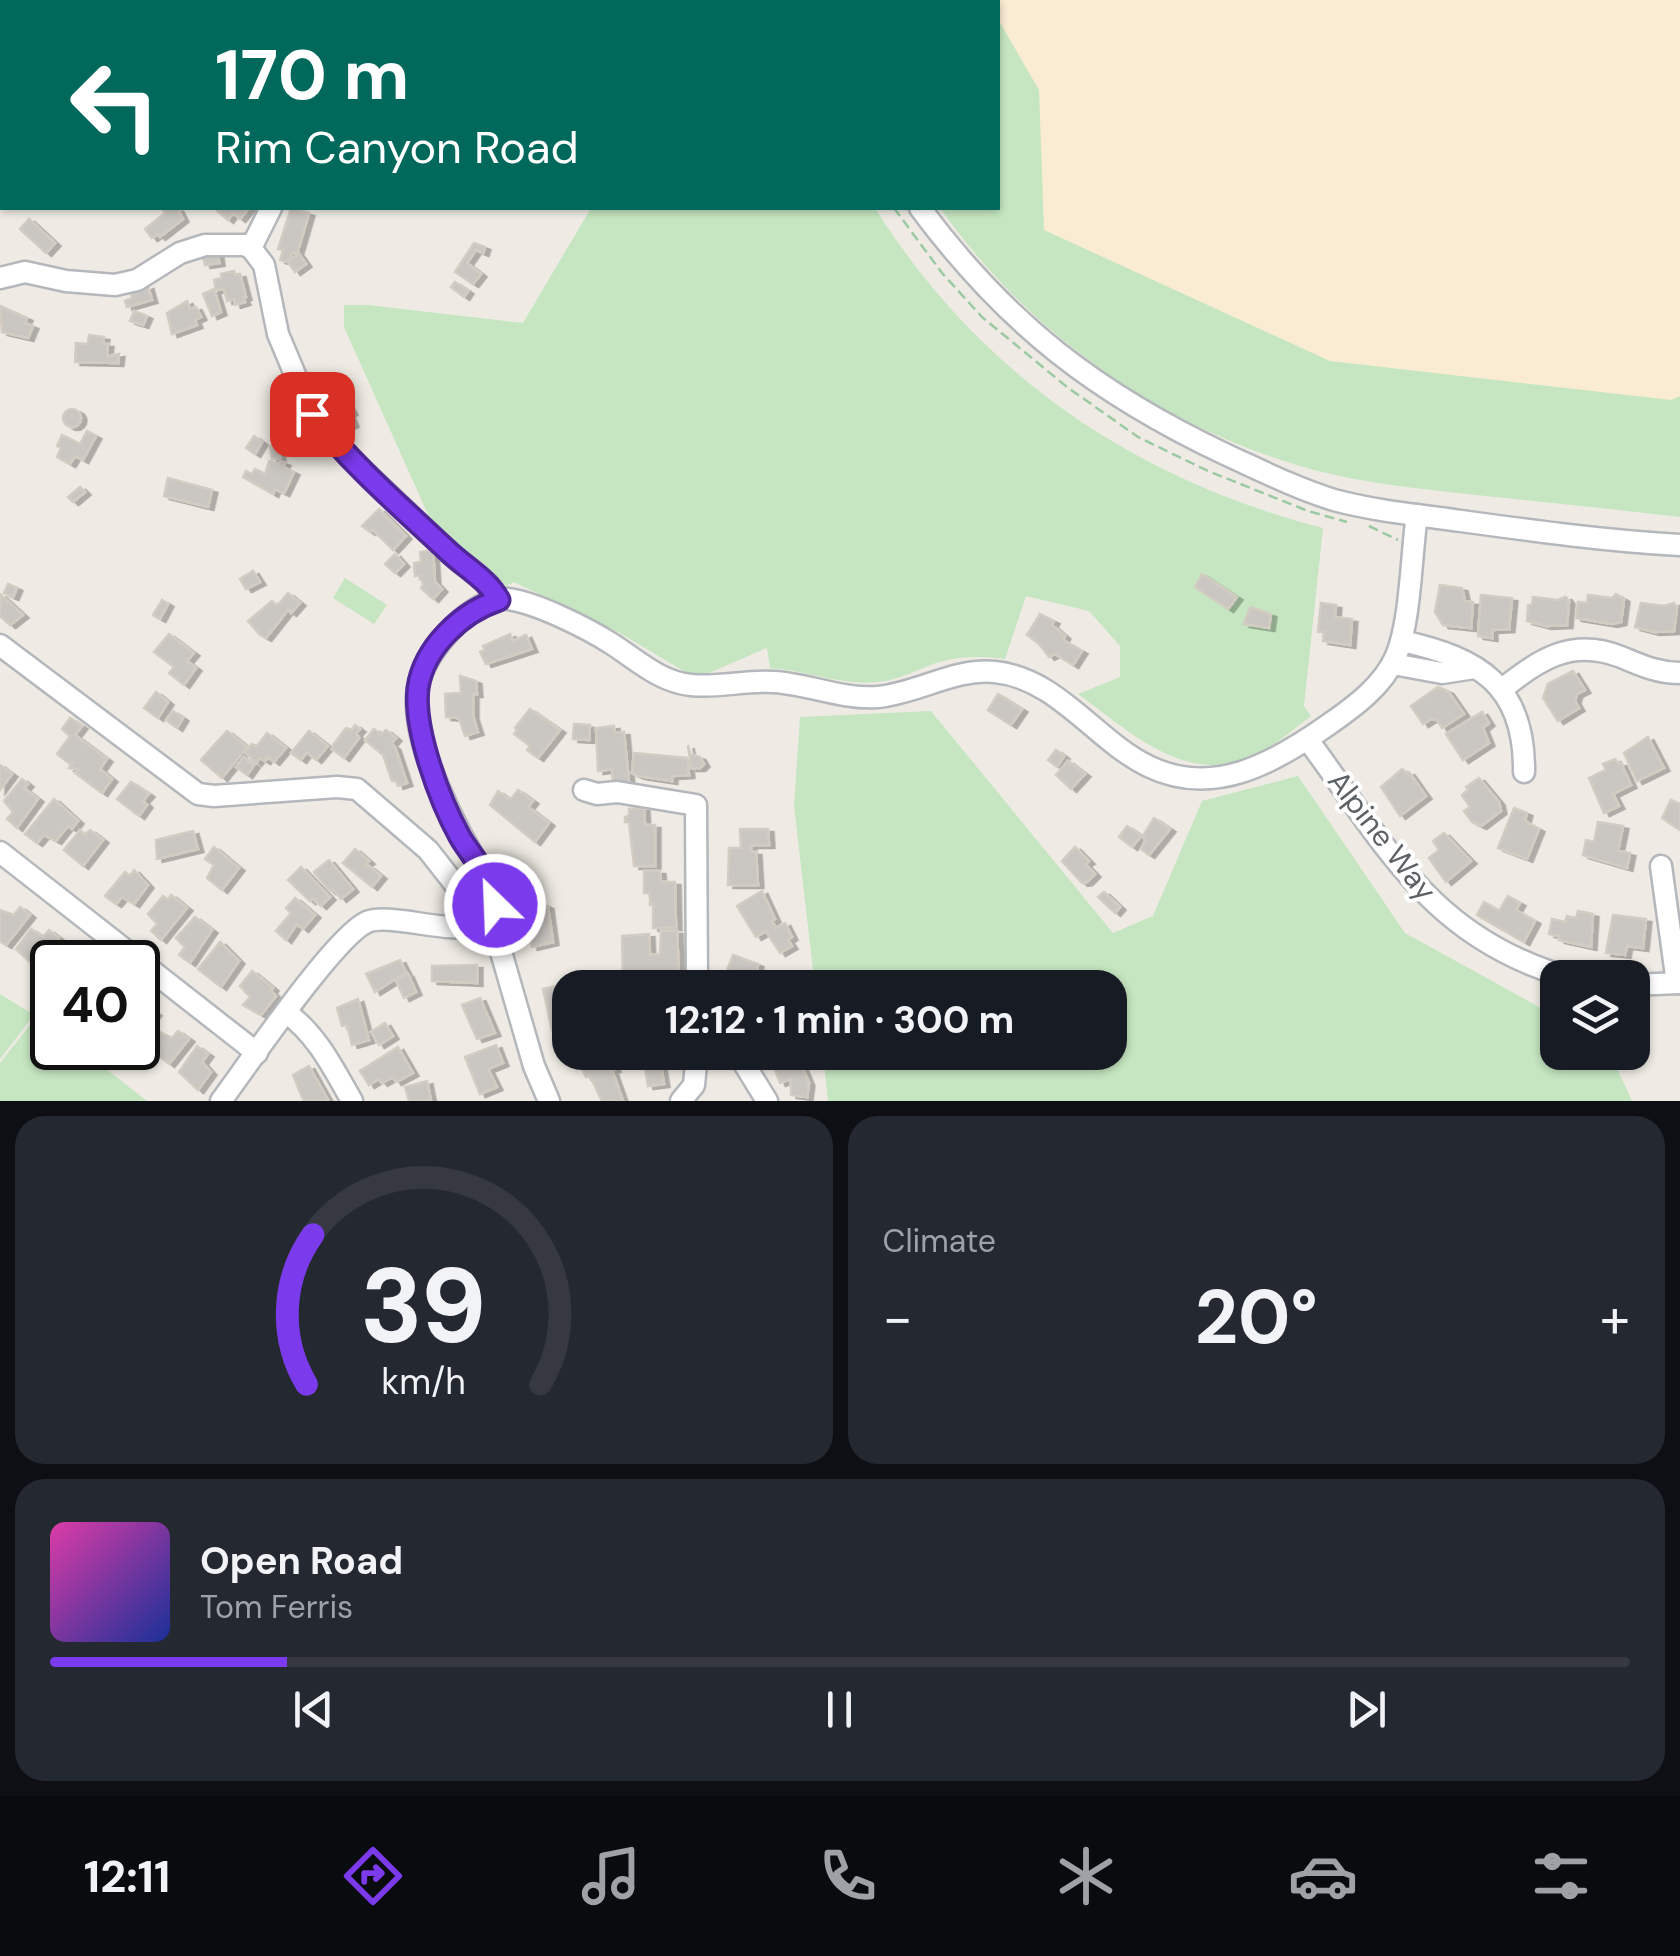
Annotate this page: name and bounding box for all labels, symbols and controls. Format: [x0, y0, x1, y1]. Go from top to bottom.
text: 170 m [215, 30, 409, 121]
icon: left [50, 40, 180, 170]
text: Rim Canyon Road [215, 118, 579, 177]
pin [270, 372, 355, 457]
icon: arrive [285, 387, 340, 442]
street label: Alpine Way [1319, 763, 1446, 909]
position arrow [443, 853, 547, 957]
speed limit sign: 40 [30, 940, 160, 1070]
map controls [1540, 960, 1650, 1070]
button: layers [1540, 960, 1650, 1070]
text: 12:12 · 1 min · 300 m [665, 995, 1014, 1045]
text: Climate [883, 1220, 996, 1262]
text: 39 [361, 1239, 487, 1374]
text: 20° [1195, 1269, 1318, 1366]
text: − [883, 1282, 913, 1354]
text: + [1600, 1282, 1630, 1354]
text: km/h [382, 1359, 466, 1405]
text: Open Road [200, 1536, 403, 1586]
text: Tom Ferris [200, 1586, 353, 1628]
icon: previous [286, 1682, 341, 1737]
icon: pause [812, 1682, 867, 1737]
icon: next [1339, 1682, 1394, 1737]
icon: directions [338, 1841, 408, 1911]
icon: music [576, 1841, 646, 1911]
icon: phone [813, 1841, 883, 1911]
icon: climate [1051, 1841, 1121, 1911]
icon: car [1288, 1841, 1358, 1911]
icon: filters [1526, 1841, 1596, 1911]
text: 12:11 [84, 1847, 170, 1906]

